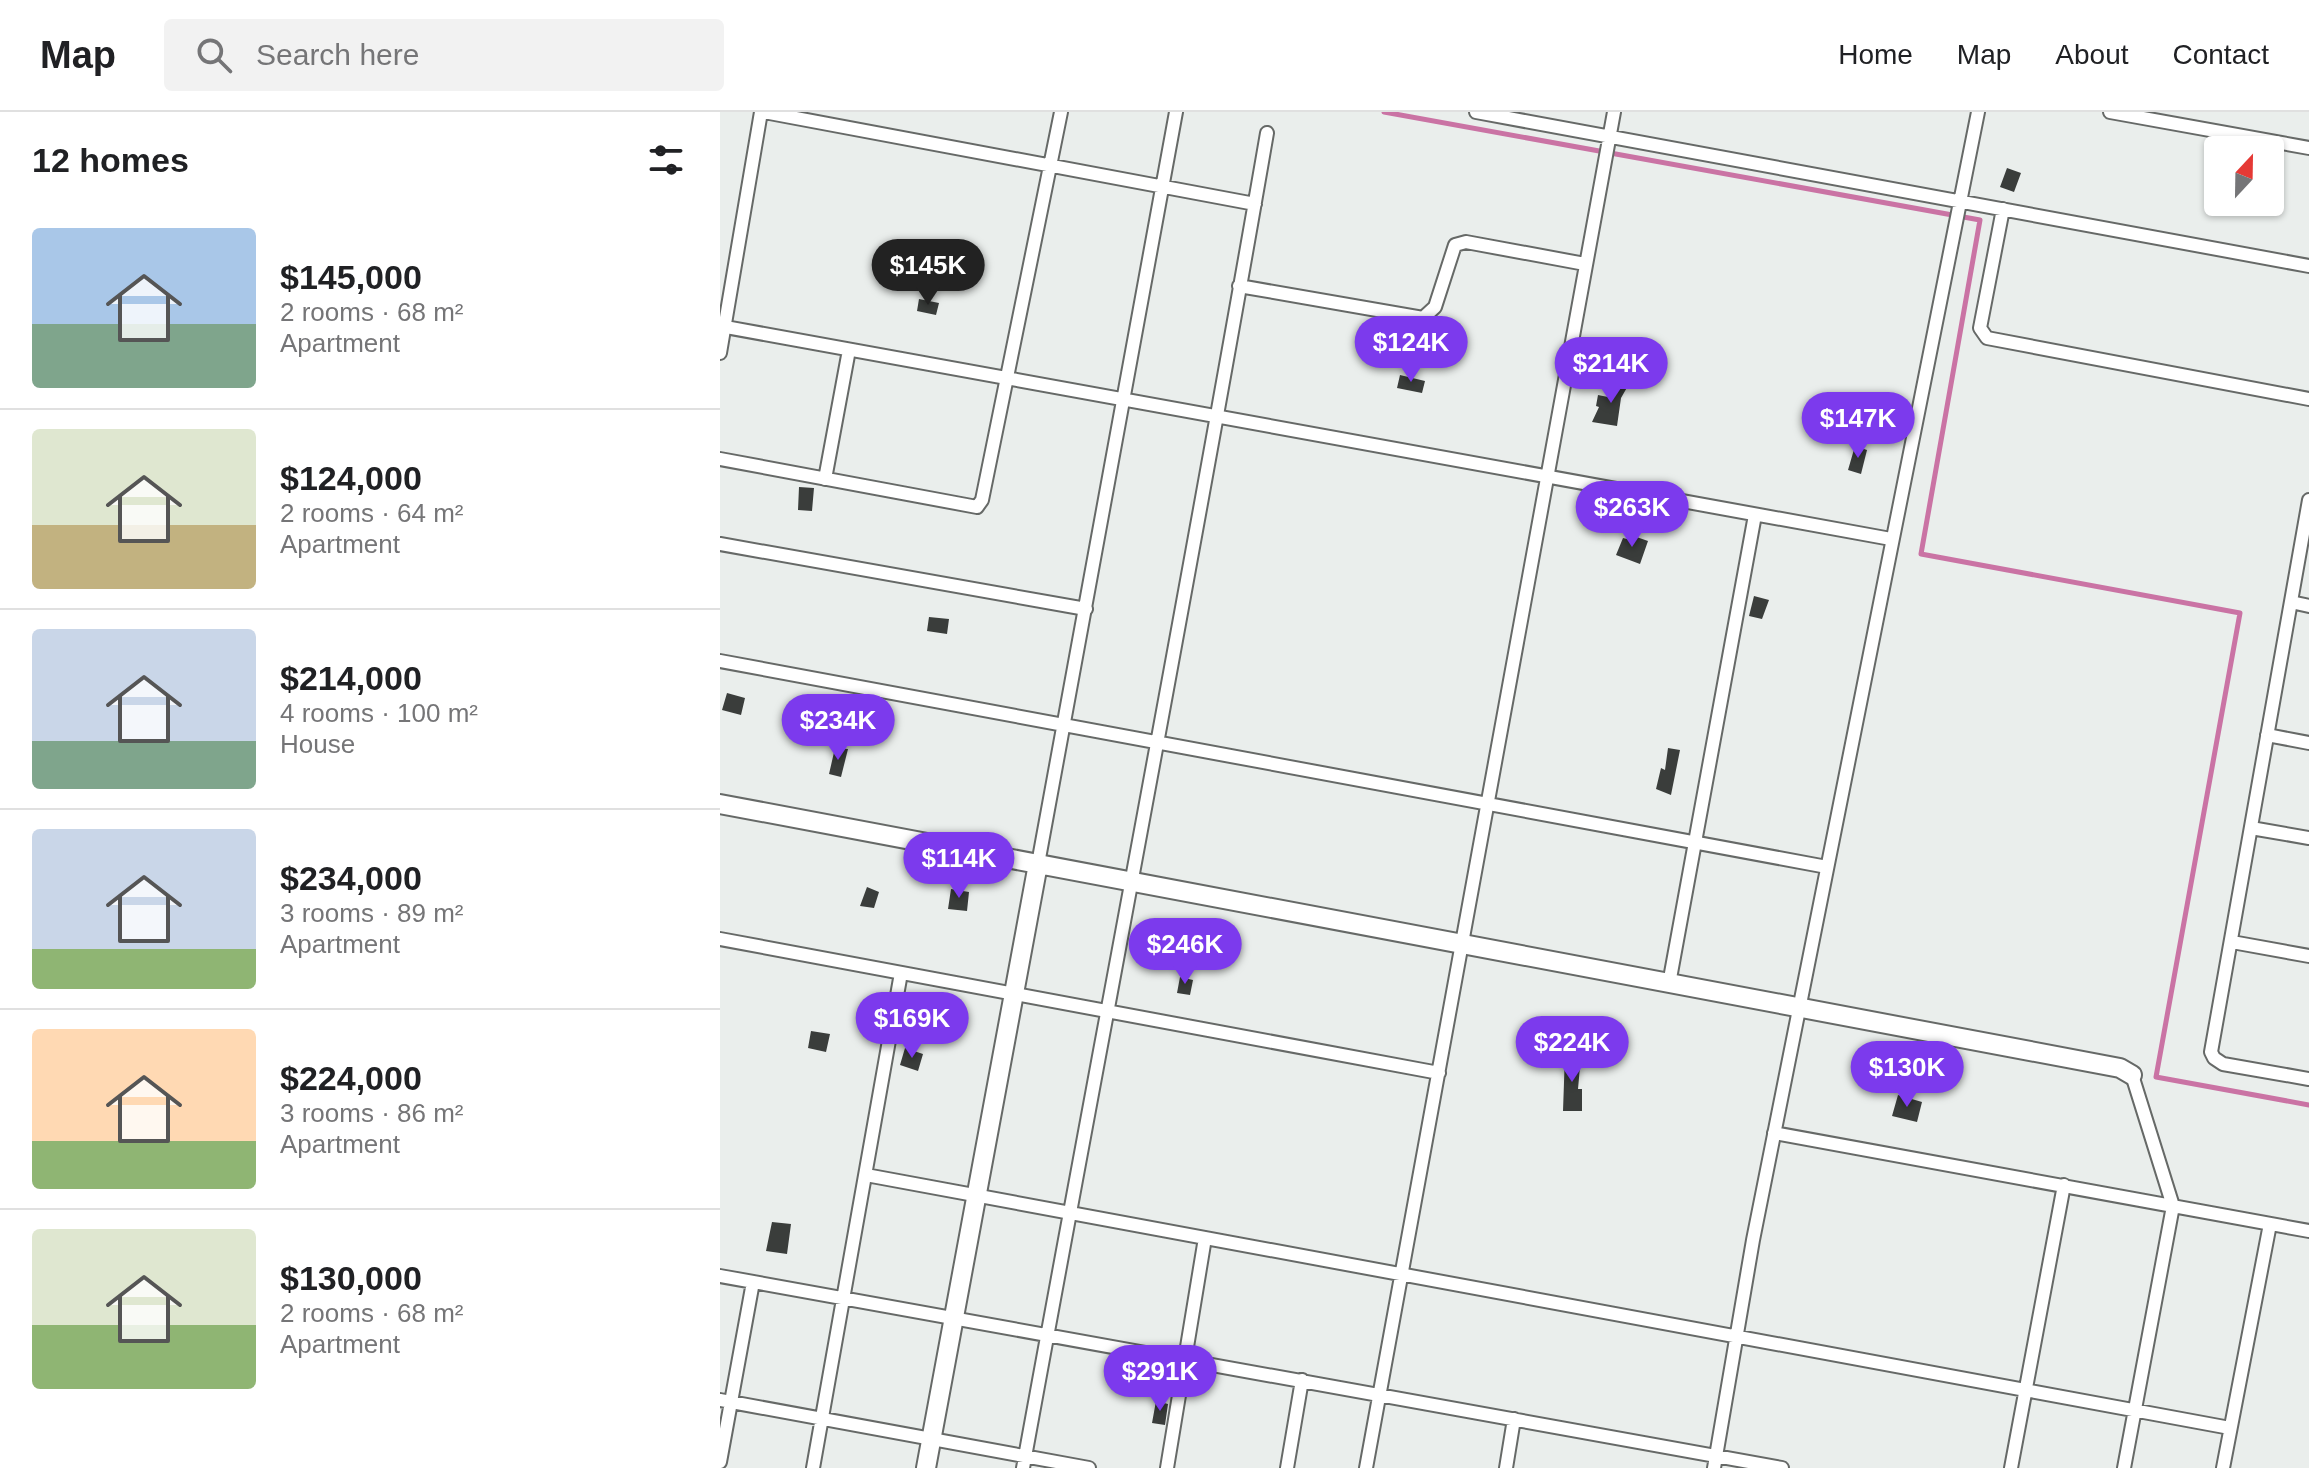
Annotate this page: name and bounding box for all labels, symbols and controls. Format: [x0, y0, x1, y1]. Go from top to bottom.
search box [164, 19, 724, 91]
icon: search [192, 33, 236, 77]
text: Map [40, 34, 116, 76]
text: Search here [256, 38, 419, 71]
text: Home [1838, 39, 1913, 70]
text: Map [1957, 39, 2011, 70]
text: About [2055, 39, 2129, 70]
text: Contact [2173, 39, 2269, 70]
north arrow [2204, 136, 2284, 216]
map controls [2204, 136, 2284, 216]
icon: filters [644, 138, 688, 182]
text: 12 homes [32, 141, 189, 179]
pin: $145K [872, 239, 984, 307]
text: $145K [890, 250, 966, 280]
text: $145,000 [280, 258, 422, 296]
icon: home [96, 260, 192, 356]
text: 2 rooms · 68 m² [280, 297, 464, 327]
pin: $124K [1355, 316, 1467, 384]
text: $124K [1373, 327, 1449, 357]
text: Apartment [280, 328, 400, 358]
pin: $214K [1555, 337, 1667, 405]
text: $214K [1573, 348, 1649, 378]
pin: $147K [1802, 392, 1914, 460]
text: $147K [1820, 403, 1896, 433]
text: $124,000 [280, 459, 422, 497]
icon: home [96, 461, 192, 557]
pin: $263K [1576, 481, 1688, 549]
text: $263K [1594, 492, 1670, 522]
text: 2 rooms · 64 m² [280, 498, 464, 528]
text: Apartment [280, 529, 400, 559]
text: $214,000 [280, 659, 422, 697]
icon: home [96, 661, 192, 757]
pin: $234K [782, 694, 894, 762]
text: 4 rooms · 100 m² [280, 698, 478, 728]
text: $234K [800, 705, 876, 735]
text: House [280, 729, 355, 759]
pin: $114K [903, 832, 1015, 900]
text: $114K [921, 843, 997, 873]
text: $234,000 [280, 859, 422, 897]
icon: home [96, 861, 192, 957]
text: 3 rooms · 89 m² [280, 898, 464, 928]
pin: $246K [1129, 918, 1241, 986]
text: Apartment [280, 929, 400, 959]
text: $246K [1147, 929, 1223, 959]
pin: $169K [856, 992, 968, 1060]
text: $169K [874, 1003, 950, 1033]
pin: $224K [1516, 1016, 1628, 1084]
text: $224K [1534, 1027, 1610, 1057]
pin: $130K [1851, 1041, 1963, 1109]
text: $130K [1869, 1052, 1945, 1082]
text: $224,000 [280, 1059, 422, 1097]
icon: home [96, 1061, 192, 1157]
text: 3 rooms · 86 m² [280, 1098, 464, 1128]
text: Apartment [280, 1129, 400, 1159]
text: $130,000 [280, 1259, 422, 1297]
icon: home [96, 1261, 192, 1357]
text: 2 rooms · 68 m² [280, 1298, 464, 1328]
text: Apartment [280, 1329, 400, 1359]
pin: $291K [1104, 1345, 1216, 1413]
text: $291K [1122, 1356, 1198, 1386]

